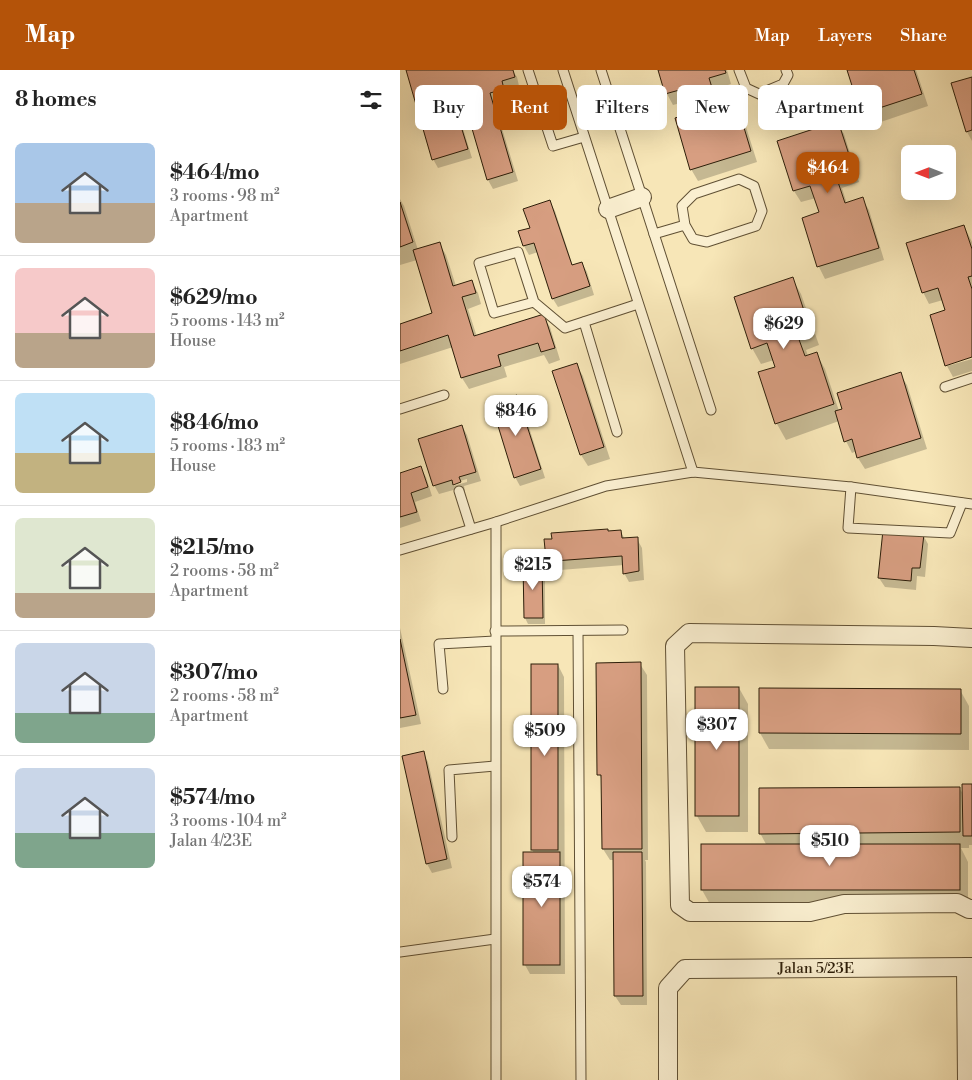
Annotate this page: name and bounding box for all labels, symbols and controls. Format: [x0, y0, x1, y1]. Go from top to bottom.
text: Map [25, 20, 75, 50]
text: Map [755, 24, 790, 47]
text: Layers [818, 24, 872, 47]
text: Share [900, 24, 947, 47]
chip: Buy [415, 85, 483, 130]
chip: Rent [493, 85, 567, 130]
chip: Filters [577, 85, 667, 130]
chip: New [677, 85, 748, 130]
chip: Apartment [758, 85, 882, 130]
icon: filters [357, 86, 385, 114]
text: 8 homes [15, 87, 97, 113]
north arrow [901, 145, 956, 200]
map controls [901, 145, 956, 200]
pin: $464 [798, 152, 858, 194]
text: $464 [807, 158, 849, 178]
text: $464/mo [170, 160, 260, 186]
icon: home [55, 163, 115, 223]
text: 3 rooms · 98 m² [170, 186, 280, 206]
text: Apartment [170, 206, 249, 226]
text: $629/mo [170, 285, 258, 311]
icon: home [55, 288, 115, 348]
pin: $629 [754, 308, 814, 350]
text: 5 rooms · 143 m² [170, 311, 285, 331]
text: $629 [764, 314, 804, 334]
text: House [170, 331, 216, 351]
pin: $846 [486, 394, 546, 437]
text: $846 [496, 401, 536, 421]
text: $846/mo [170, 410, 259, 436]
icon: home [55, 413, 115, 473]
text: 5 rooms · 183 m² [170, 436, 285, 456]
text: House [170, 456, 216, 476]
text: $215/mo [170, 535, 254, 561]
icon: home [55, 538, 115, 598]
pin: $215 [503, 548, 563, 591]
text: $215 [514, 555, 552, 575]
text: 2 rooms · 58 m² [170, 561, 279, 581]
text: Apartment [170, 581, 249, 601]
text: $307/mo [170, 660, 258, 686]
icon: home [55, 663, 115, 723]
text: 2 rooms · 58 m² [170, 686, 279, 706]
text: Apartment [170, 706, 249, 726]
pin: $307 [687, 708, 747, 751]
pin: $509 [515, 714, 575, 757]
text: $307 [697, 715, 737, 735]
text: $509 [524, 721, 566, 741]
text: $574/mo [170, 785, 255, 811]
icon: home [55, 788, 115, 848]
text: 3 rooms · 104 m² [170, 811, 287, 831]
pin: $510 [800, 824, 860, 867]
text: Jalan 4/23E [170, 831, 252, 851]
text: $510 [811, 831, 849, 851]
pin: $574 [512, 866, 572, 908]
text: $574 [523, 872, 561, 892]
street label: Jalan 5/23E [777, 959, 854, 978]

